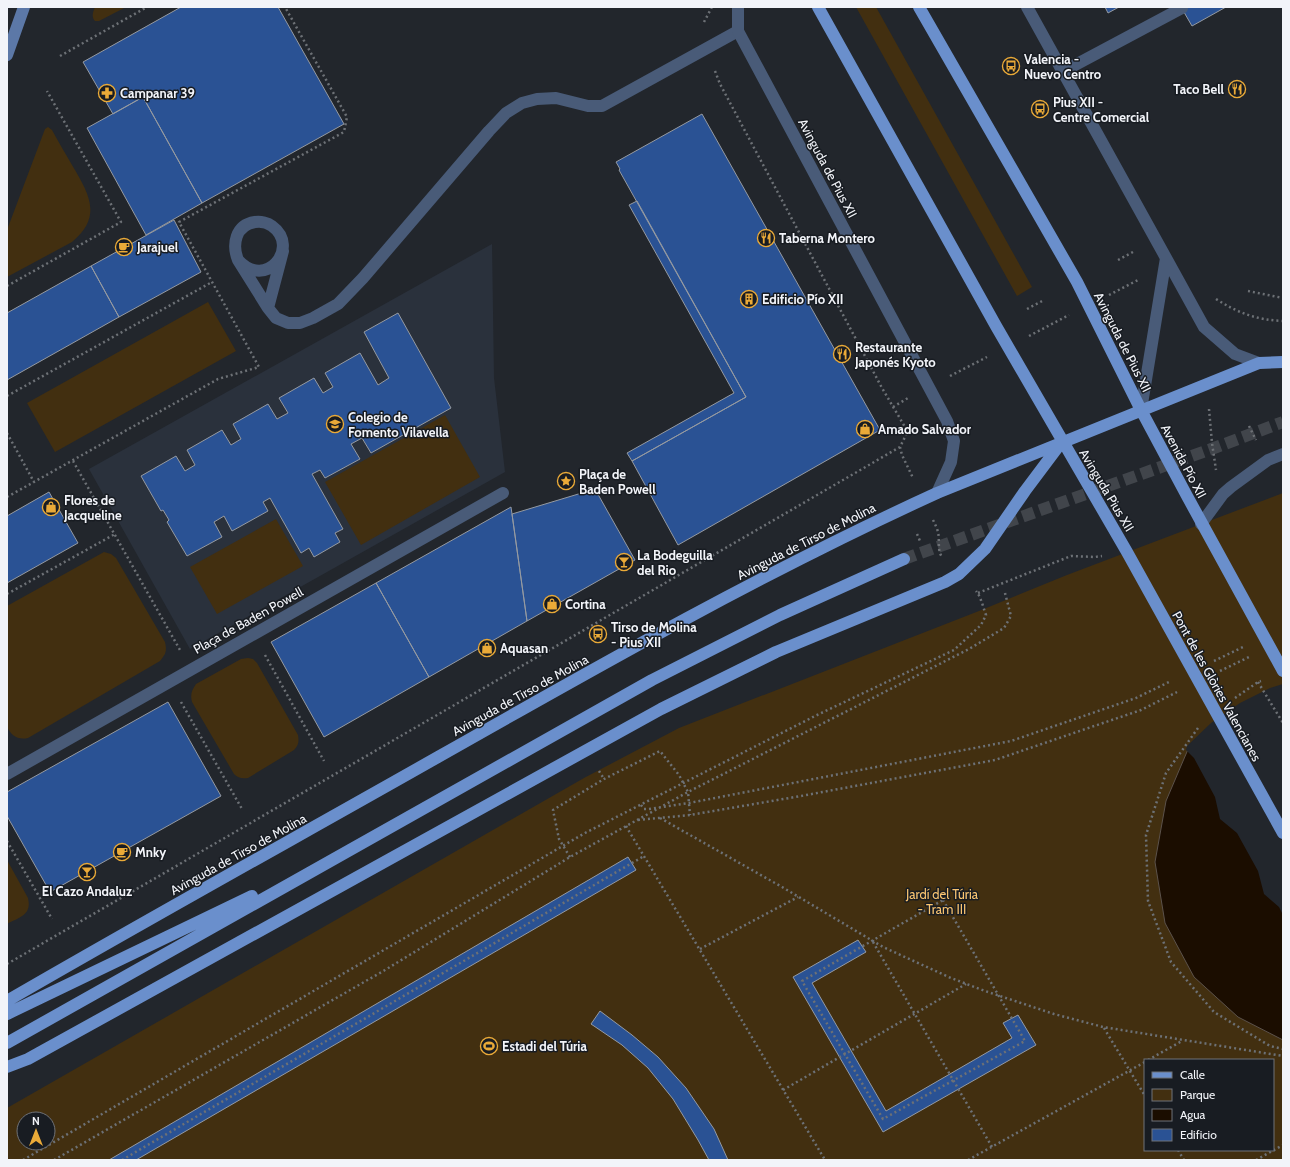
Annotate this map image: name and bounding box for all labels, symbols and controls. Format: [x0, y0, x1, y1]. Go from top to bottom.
place label: Valencia - Nuevo Centro [1024, 51, 1102, 82]
bus stop icon: Valencia - Nuevo Centro [1001, 56, 1021, 76]
restaurant icon: Taco Bell [1227, 79, 1247, 99]
place label: Taco Bell [1173, 81, 1225, 97]
pharmacy icon: Campanar 39 [97, 83, 117, 103]
place label: Campanar 39 [120, 85, 195, 101]
place label: Pius XII - Centre Comercial [1053, 94, 1150, 125]
bus stop icon: Pius XII - Centre Comercial [1030, 99, 1050, 119]
street label: Avinguda de Pius XII [795, 116, 861, 220]
restaurant icon: Taberna Montero [756, 228, 776, 248]
place label: Taberna Montero [779, 230, 875, 246]
cafe icon: Jarajuel [114, 237, 134, 257]
place label: Jarajuel [136, 239, 179, 255]
building icon: Edificio Pío XII [739, 289, 759, 309]
street label: Avinguda de Pius XII [1091, 289, 1155, 395]
place label: Edificio Pío XII [762, 291, 843, 307]
place label: Restaurante Japonés Kyoto [854, 339, 936, 370]
restaurant icon: Restaurante Japonés Kyoto [832, 344, 852, 364]
place label: Colegio de Fomento Vilavella [348, 409, 449, 440]
school or university icon: Colegio de Fomento Vilavella [325, 414, 345, 434]
shop icon: Amado Salvador [855, 419, 875, 439]
place label: Amado Salvador [878, 421, 972, 437]
street label: Avenida Pío XII [1158, 421, 1210, 501]
street label: Avinguda Pius XII [1076, 446, 1138, 534]
place label: Plaça de Baden Powell [579, 466, 656, 497]
place icon: Plaça de Baden Powell [556, 471, 576, 491]
place label: Flores de Jacqueline [63, 492, 122, 523]
shop icon: Flores de Jacqueline [41, 497, 61, 517]
street label: Avinguda de Tirso de Molina [734, 499, 879, 583]
place label: La Bodeguilla del Rio [637, 547, 713, 578]
bar icon: La Bodeguilla del Rio [614, 552, 634, 572]
street label: Plaça de Baden Powell [190, 583, 306, 657]
shop icon: Cortina [542, 594, 562, 614]
place label: Cortina [565, 596, 606, 612]
street label: Pont de les Glòries Valencianes [1169, 608, 1265, 764]
place label: Tirso de Molina - Pius XII [611, 619, 697, 650]
bus stop icon: Tirso de Molina - Pius XII [588, 624, 608, 644]
shop icon: Aquasan [477, 638, 497, 658]
place label: Aquasan [500, 640, 548, 656]
street label: Avinguda de Tirso de Molina [449, 650, 592, 739]
street label: Avinguda de Tirso de Molina [167, 809, 310, 898]
cafe icon: Mnky [112, 842, 132, 862]
place label: Mnky [135, 844, 166, 860]
bar icon: El Cazo Andaluz [77, 862, 97, 882]
place label: El Cazo Andaluz [42, 883, 132, 899]
park label: Jardí del Túria - Tram III [905, 886, 979, 917]
sports icon: Estadi del Túria [479, 1036, 499, 1056]
place label: Estadi del Túria [502, 1038, 587, 1054]
legend [1144, 1059, 1274, 1151]
text: Calle [1180, 1067, 1205, 1082]
text: Parque [1180, 1087, 1215, 1102]
text: Agua [1180, 1107, 1206, 1122]
north arrow [16, 1111, 56, 1151]
text: N [32, 1114, 40, 1128]
text: Edificio [1180, 1127, 1217, 1142]

